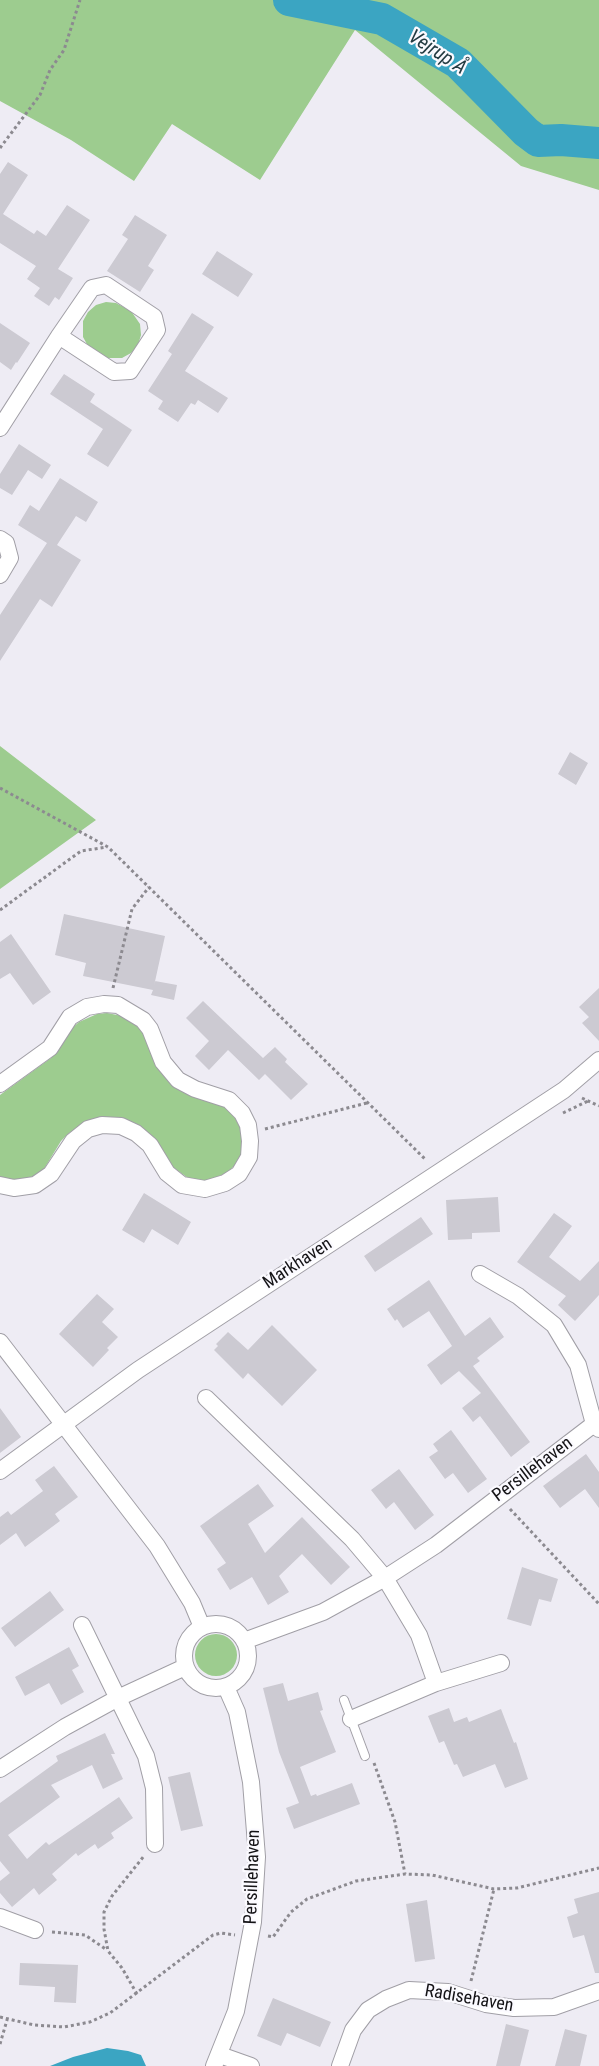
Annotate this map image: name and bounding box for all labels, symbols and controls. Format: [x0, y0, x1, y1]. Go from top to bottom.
water label: Vejrup Å [403, 25, 471, 81]
street label: Markhaven [260, 1234, 336, 1294]
street label: Persillehaven [489, 1433, 577, 1507]
street label: Persillehaven [241, 1829, 265, 1925]
street label: Radisehaven [423, 1981, 515, 2017]

